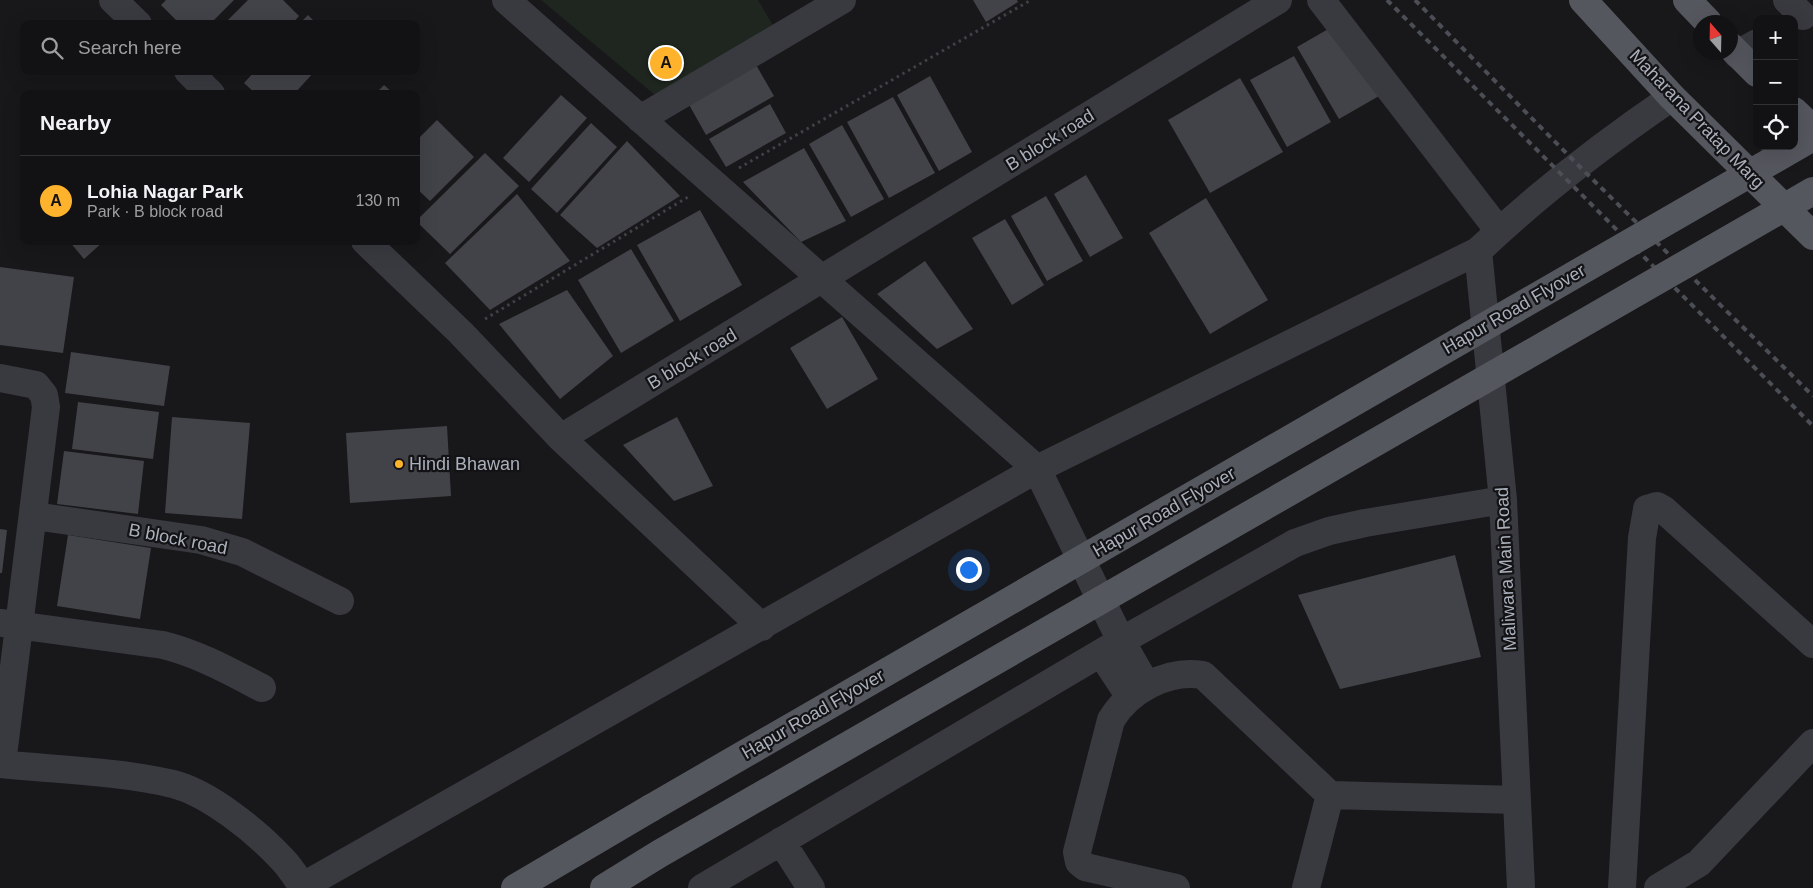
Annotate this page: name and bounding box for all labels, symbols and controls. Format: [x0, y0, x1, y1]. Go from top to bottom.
north arrow [1693, 15, 1738, 60]
map controls [1753, 15, 1798, 150]
button: + [1753, 15, 1798, 60]
search box [20, 20, 420, 75]
icon: search [38, 34, 66, 62]
text: Search here [78, 37, 182, 58]
pin: A [650, 44, 682, 82]
street label: Maharana Pratap Marg [1626, 45, 1768, 193]
button: − [1753, 60, 1798, 105]
street label: B block road [1002, 105, 1098, 175]
button: locate [1753, 105, 1798, 150]
text: Nearby [40, 111, 111, 134]
text: Lohia Nagar Park [87, 181, 243, 202]
text: A [50, 192, 62, 209]
text: 130 m [356, 192, 400, 209]
text: Park · B block road [87, 203, 223, 220]
street label: Hapur Road Flyover [1439, 260, 1589, 358]
street label: B block road [644, 325, 740, 393]
place label: Hindi Bhawan [409, 454, 520, 474]
marker: Hindi Bhawan [393, 458, 405, 470]
street label: Hapur Road Flyover [1089, 463, 1239, 561]
street label: Maliwara Main Road [1492, 487, 1520, 651]
street label: B block road [127, 520, 229, 558]
your location [956, 557, 982, 583]
street label: Hapur Road Flyover [738, 665, 888, 763]

